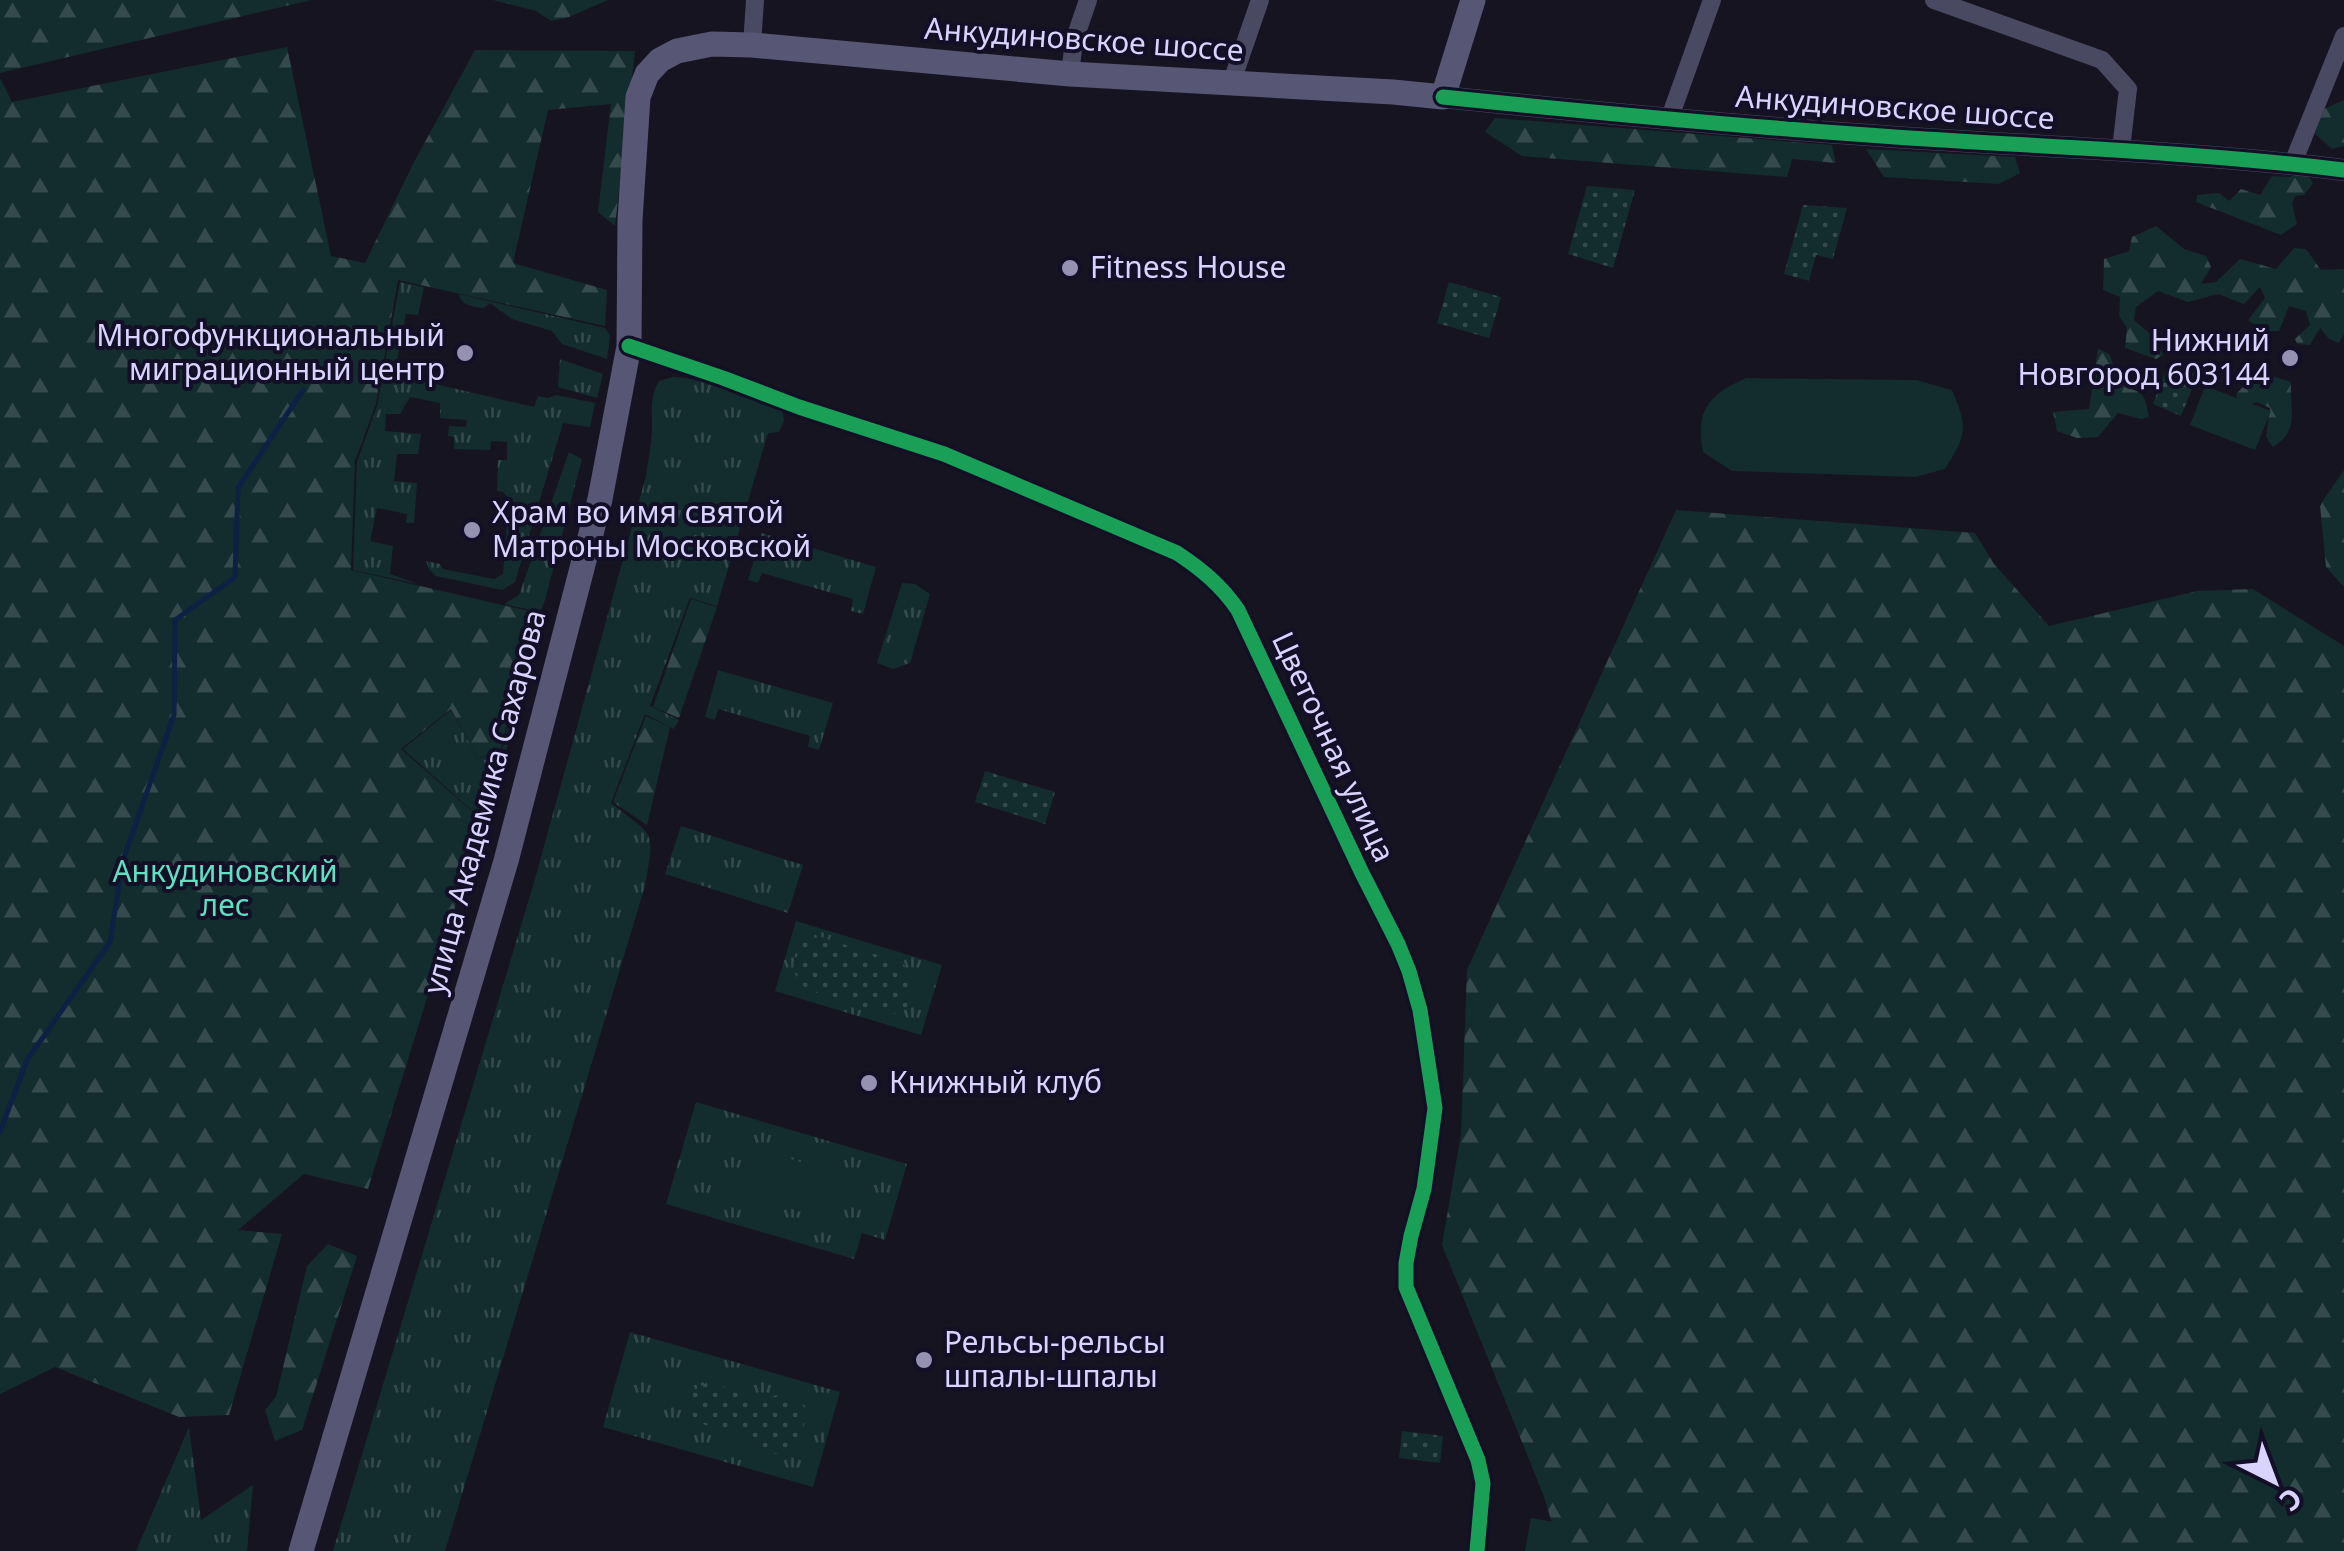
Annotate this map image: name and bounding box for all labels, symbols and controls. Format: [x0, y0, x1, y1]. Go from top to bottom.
street label: Анкудиновское шоссе [923, 7, 1245, 70]
street label: Анкудиновское шоссе [1734, 75, 2056, 138]
place label: Fitness House [1090, 246, 1286, 287]
marker: Fitness House [1059, 257, 1081, 279]
place label: Многофункциональный миграционный центр [96, 314, 445, 389]
place label: Нижний Новгород 603144 [2018, 319, 2270, 394]
marker: Многофункциональный миграционный центр [454, 342, 476, 364]
marker: Нижний Новгород 603144 [2279, 347, 2301, 369]
place label: Храм во имя святой Матроны Московской [492, 491, 811, 566]
marker: Храм во имя святой Матроны Московской [461, 519, 483, 541]
street label: улица Академика Сахарова [412, 605, 555, 998]
street label: Цветочная улица [1263, 625, 1406, 868]
park label: Анкудиновский лес [112, 850, 338, 925]
place label: Книжный клуб [889, 1061, 1102, 1102]
marker: Книжный клуб [858, 1072, 880, 1094]
place label: Рельсы-рельсы шпалы-шпалы [944, 1321, 1166, 1396]
marker: Рельсы-рельсы шпалы-шпалы [913, 1349, 935, 1371]
north arrow [2224, 1431, 2324, 1531]
text: С [2272, 1480, 2311, 1520]

